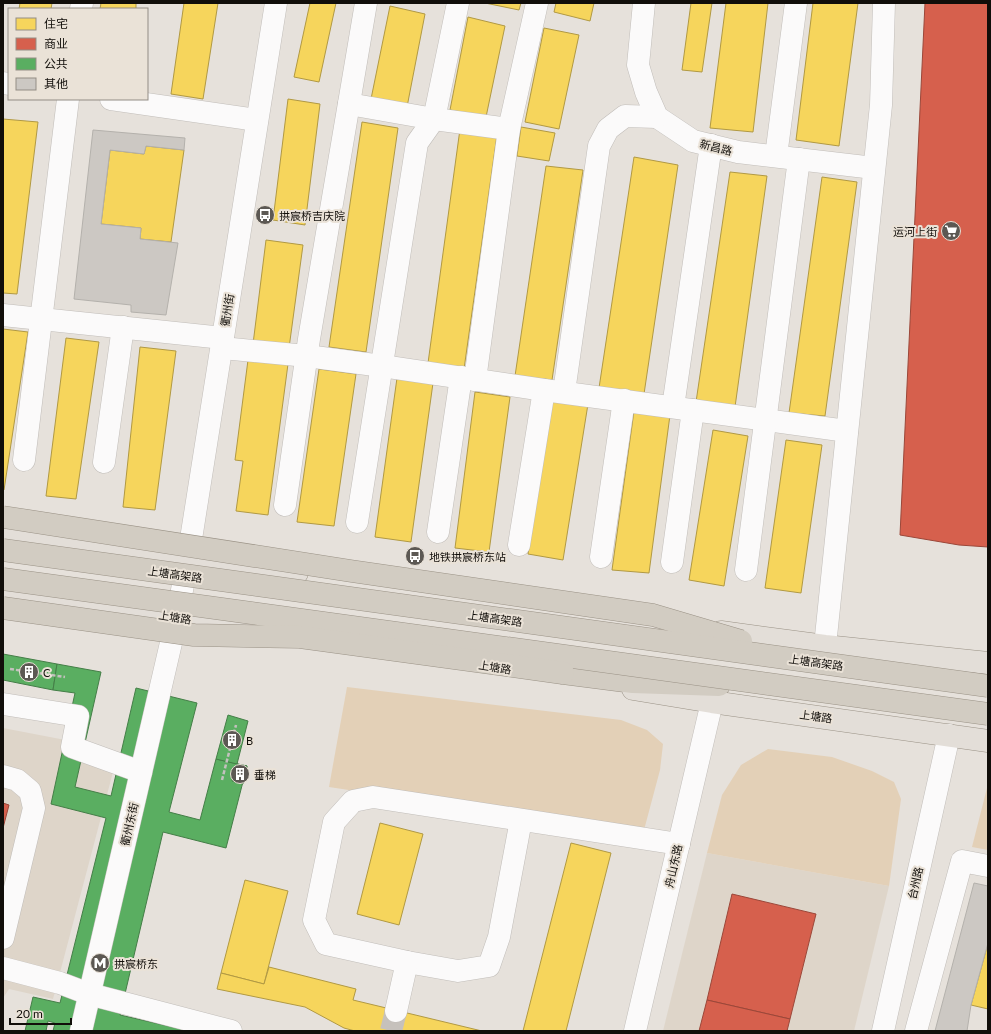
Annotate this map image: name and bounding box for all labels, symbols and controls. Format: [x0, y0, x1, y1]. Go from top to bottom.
legend [8, 8, 148, 100]
text: 住宅 [44, 16, 68, 31]
text: 商业 [44, 36, 68, 51]
text: 公共 [44, 56, 68, 71]
text: 其他 [44, 76, 68, 91]
street label: 新昌路 [698, 137, 734, 157]
bus stop icon: 拱宸桥吉庆院 [254, 204, 276, 226]
place label: 拱宸桥吉庆院 [279, 209, 345, 222]
supermarket icon: 运河上街 [940, 220, 962, 242]
place label: 运河上街 [893, 225, 937, 238]
street label: 衢州街 [218, 293, 236, 327]
bus stop icon: 地铁拱宸桥东站 [404, 545, 426, 567]
place label: 地铁拱宸桥东站 [429, 550, 506, 563]
street label: 上塘高架路 [147, 564, 203, 584]
street label: 上塘路 [158, 608, 192, 626]
street label: 上塘高架路 [467, 608, 523, 628]
street label: 上塘高架路 [788, 652, 844, 672]
street label: 上塘路 [478, 658, 512, 676]
building icon: C [18, 661, 40, 683]
place label: C [43, 666, 51, 679]
street label: 上塘路 [799, 707, 833, 725]
building icon: B [221, 729, 243, 751]
place label: B [246, 734, 253, 747]
building icon: 垂梯 [229, 763, 251, 785]
place label: 垂梯 [254, 768, 276, 781]
street label: 衢州东街 [118, 801, 140, 847]
street label: 舟山东路 [662, 843, 684, 889]
street label: 台州路 [905, 865, 925, 901]
metro station icon: 拱宸桥东 [89, 952, 111, 974]
place label: 拱宸桥东 [114, 957, 158, 970]
scale bar [10, 1000, 71, 1026]
text: 20 m [16, 1006, 43, 1021]

